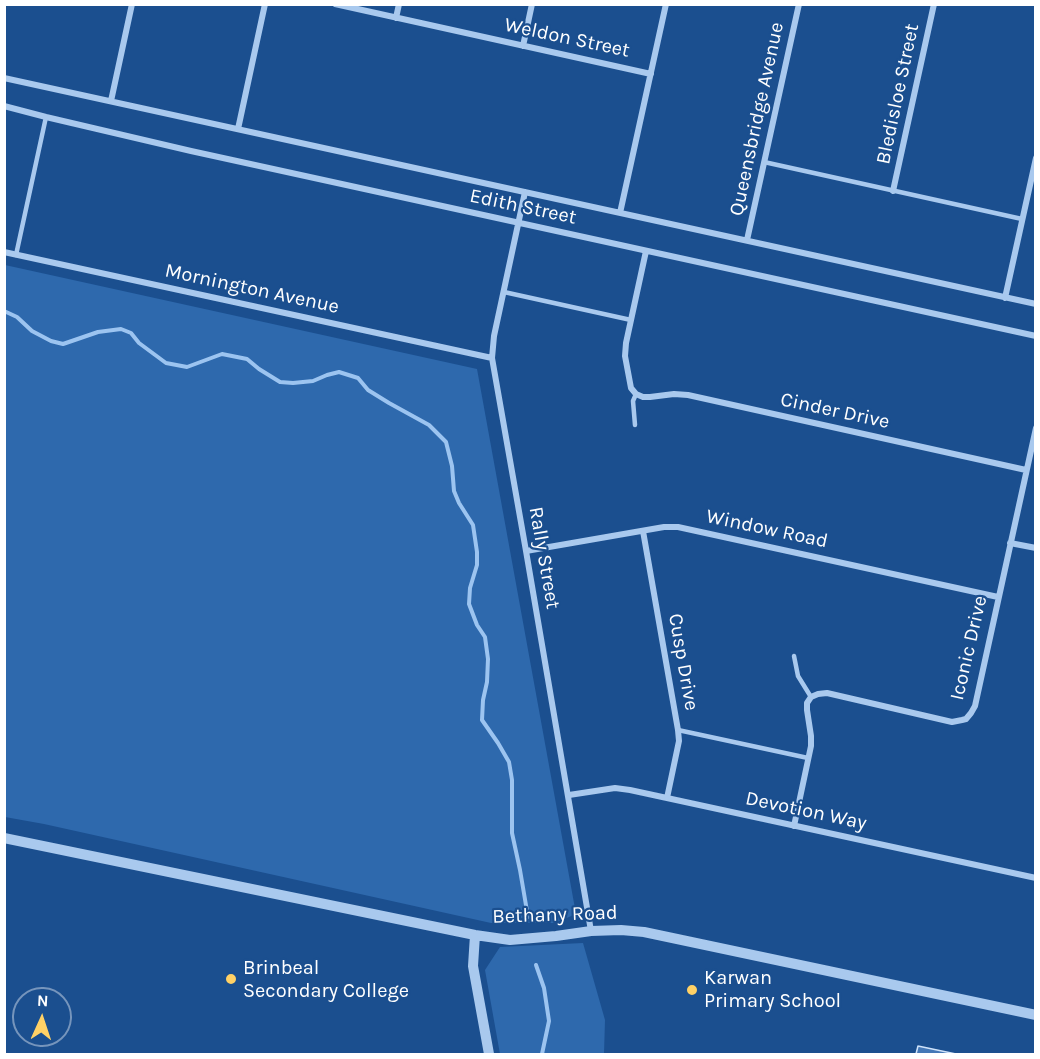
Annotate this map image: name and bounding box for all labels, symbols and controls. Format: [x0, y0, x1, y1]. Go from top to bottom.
street label: Weldon Street [502, 13, 632, 63]
street label: Queensbridge Avenue [725, 20, 789, 218]
street label: Bledisloe Street [871, 22, 925, 166]
street label: Edith Street [468, 184, 578, 230]
street label: Mornington Avenue [163, 259, 341, 319]
street label: Cinder Drive [778, 388, 892, 434]
street label: Window Road [704, 504, 830, 554]
street label: Rally Street [523, 505, 565, 611]
street label: Iconic Drive [945, 593, 993, 703]
street label: Cusp Drive [663, 612, 703, 712]
street label: Devotion Way [743, 786, 869, 836]
street label: Bethany Road [492, 901, 618, 929]
place label: Brinbeal Secondary College [243, 956, 409, 1003]
place label: Karwan Primary School [704, 966, 841, 1013]
marker: Brinbeal Secondary College [224, 972, 238, 986]
marker: Karwan Primary School [685, 983, 699, 997]
north arrow [12, 987, 72, 1047]
text: N [37, 991, 49, 1010]

